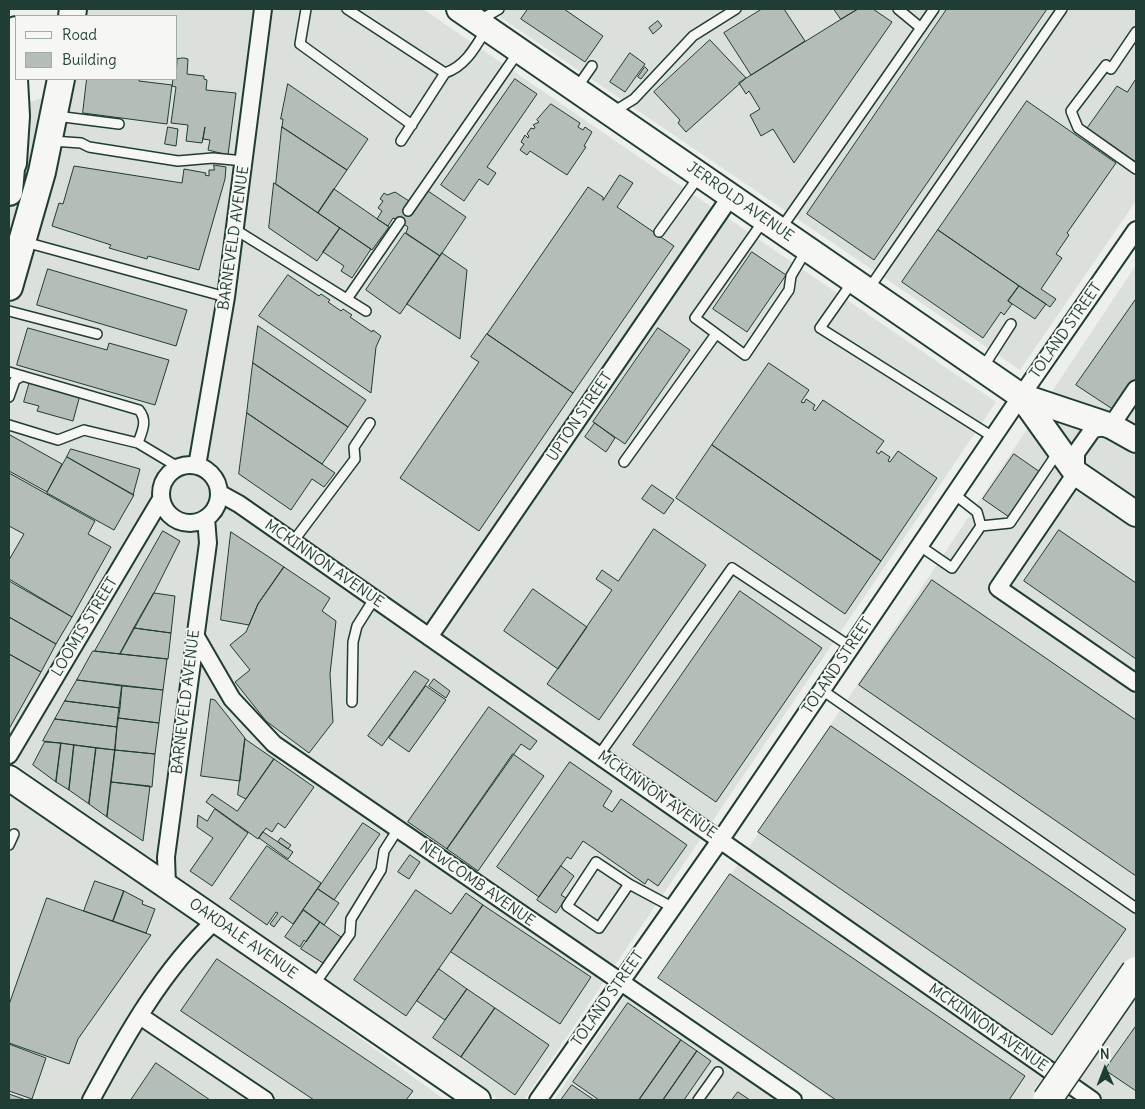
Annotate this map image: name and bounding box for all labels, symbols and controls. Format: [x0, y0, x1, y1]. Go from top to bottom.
legend [15, 15, 178, 80]
text: Road [62, 25, 97, 44]
text: Building [62, 50, 117, 69]
street label: JERROLD AVENUE [683, 158, 797, 246]
street label: BARNEVELD AVENUE [215, 165, 253, 311]
street label: TOLAND STREET [1026, 280, 1106, 382]
street label: UPTON STREET [544, 369, 616, 465]
street label: MCKINNON AVENUE [261, 516, 387, 612]
street label: LOOMIS STREET [48, 574, 122, 680]
street label: TOLAND STREET [799, 614, 877, 718]
street label: BARNEVELD AVENUE [168, 629, 204, 775]
street label: MCKINNON AVENUE [594, 747, 720, 843]
street label: NEWCOMB AVENUE [416, 838, 538, 930]
street label: OAKDALE AVENUE [185, 895, 301, 983]
street label: TOLAND STREET [568, 948, 648, 1050]
street label: MCKINNON AVENUE [925, 980, 1051, 1076]
north arrow [1080, 1044, 1130, 1094]
text: N [1100, 1045, 1110, 1063]

